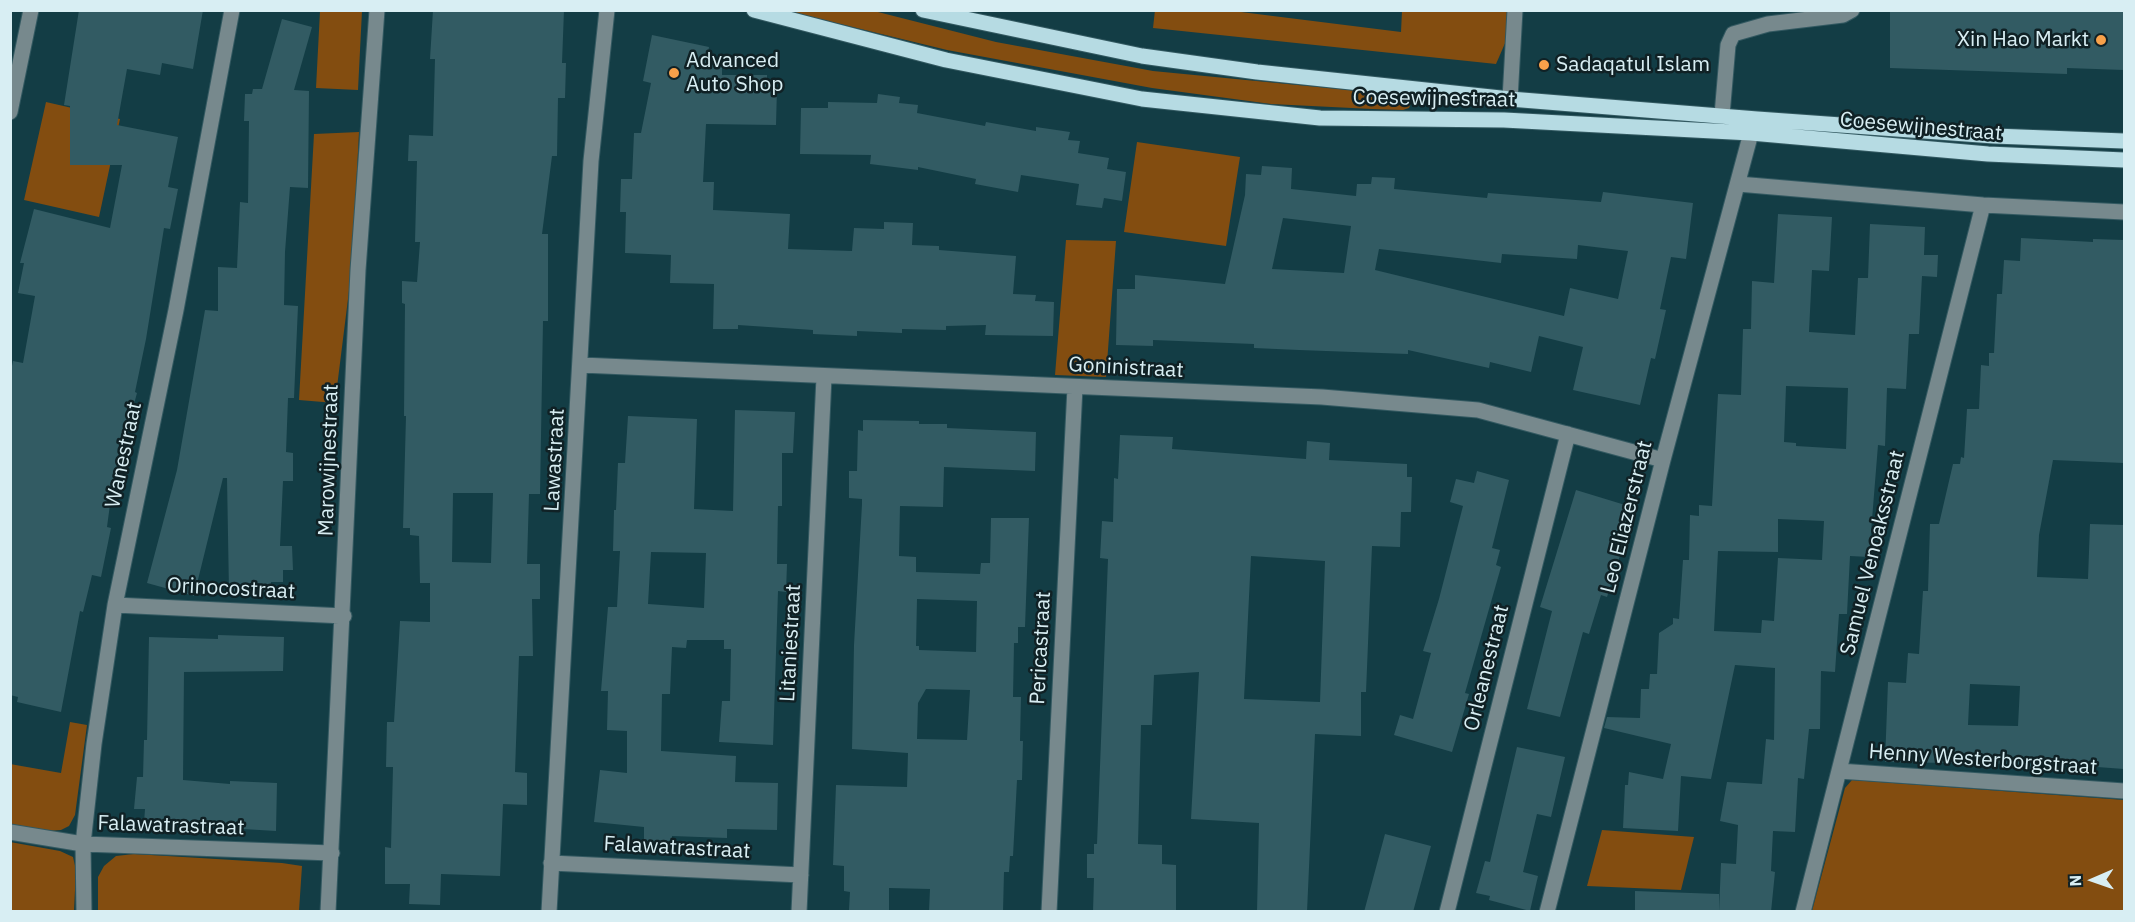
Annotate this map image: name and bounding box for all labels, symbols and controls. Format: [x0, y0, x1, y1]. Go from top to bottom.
place label: Xin Hao Markt [1957, 27, 2089, 53]
marker: Xin Hao Markt [2094, 33, 2108, 47]
place label: Advanced Auto Shop [686, 48, 783, 98]
place label: Sadaqatul Islam [1556, 52, 1710, 78]
marker: Sadaqatul Islam [1537, 58, 1551, 72]
marker: Advanced Auto Shop [667, 66, 681, 80]
street label: Coesewijnestraat [1352, 85, 1516, 113]
street label: Coesewijnestraat [1839, 107, 2003, 147]
street label: Goninistraat [1068, 352, 1184, 384]
street label: Marowijnestraat [314, 383, 344, 537]
street label: Wanestraat [100, 400, 148, 510]
street label: Lawastraat [540, 408, 570, 512]
street label: Leo Eliazerstraat [1596, 438, 1658, 596]
street label: Samuel Venoaksstraat [1835, 448, 1911, 658]
street label: Orinocostraat [166, 573, 296, 605]
street label: Litaniestraat [775, 583, 807, 703]
street label: Pericastraat [1025, 591, 1057, 705]
street label: Orleanestraat [1459, 602, 1515, 734]
street label: Henny Westerborgstraat [1868, 739, 2098, 781]
street label: Falawatrastraat [97, 811, 245, 841]
street label: Falawatrastraat [603, 832, 751, 864]
north arrow [2063, 850, 2123, 910]
text: N [2065, 874, 2085, 887]

